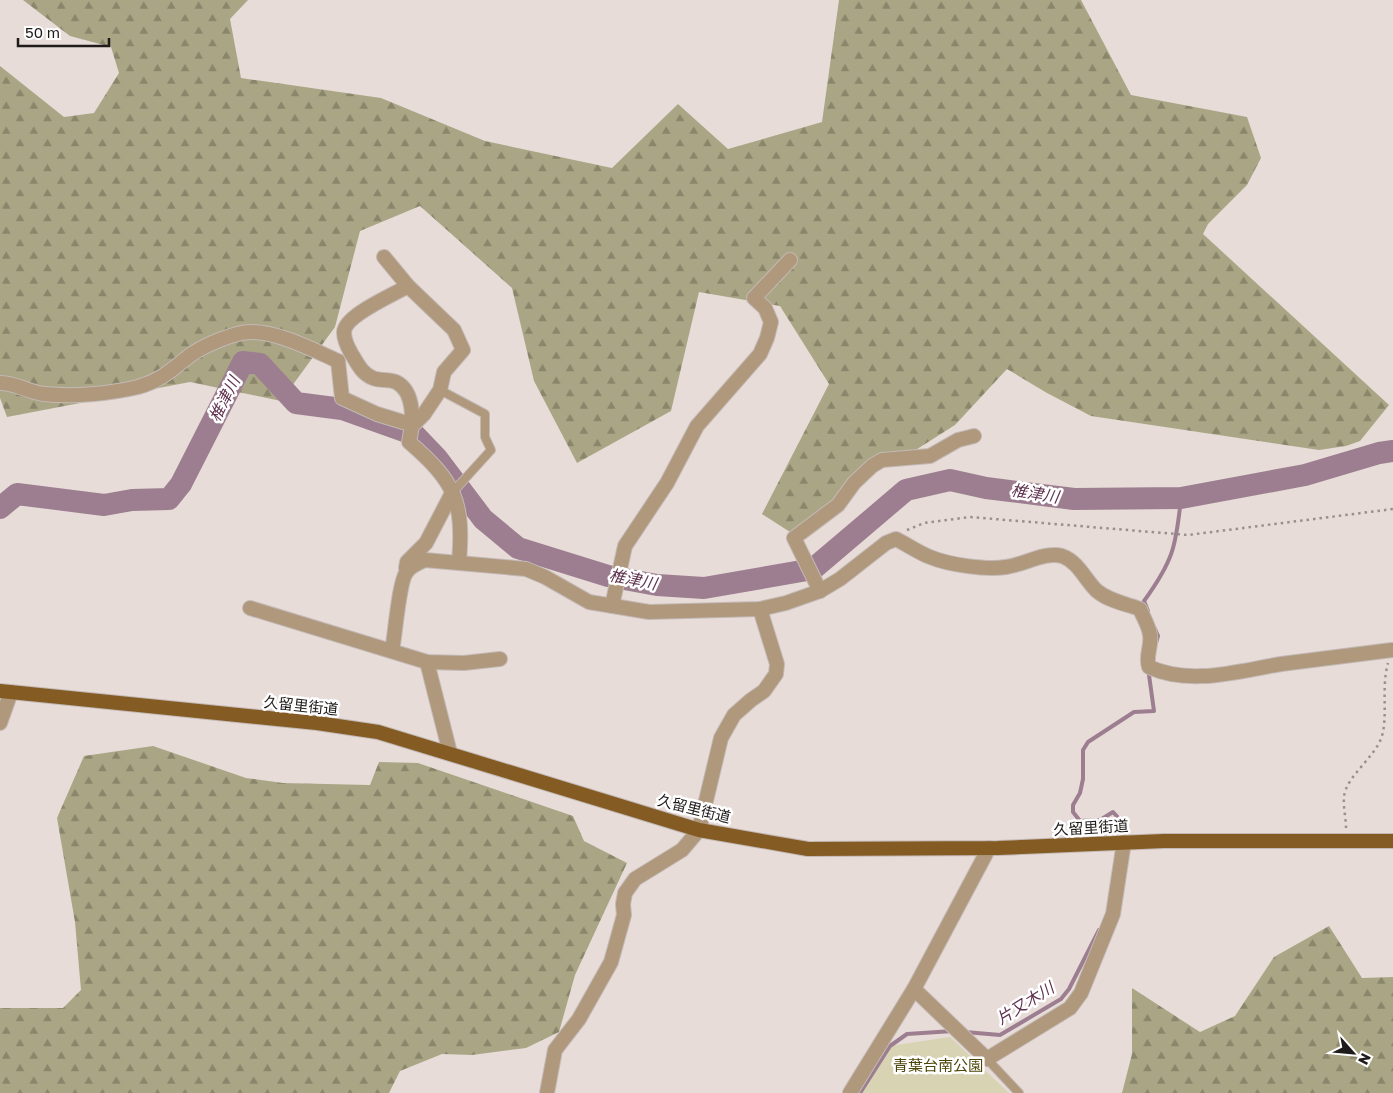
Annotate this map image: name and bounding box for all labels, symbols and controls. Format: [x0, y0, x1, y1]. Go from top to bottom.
scale bar [18, 15, 109, 47]
text: 50 m [25, 23, 60, 41]
water label: 椎津川 [204, 371, 245, 425]
water label: 椎津川 [1010, 479, 1062, 507]
water label: 椎津川 [608, 565, 660, 594]
street label: 久留里街道 [263, 692, 339, 718]
street label: 久留里街道 [656, 790, 733, 826]
street label: 久留里街道 [1053, 816, 1129, 838]
water label: 片又木川 [993, 977, 1059, 1028]
north arrow [1328, 1028, 1378, 1078]
text: N [1355, 1051, 1375, 1068]
park label: 青葉台南公園 [893, 1056, 983, 1074]

